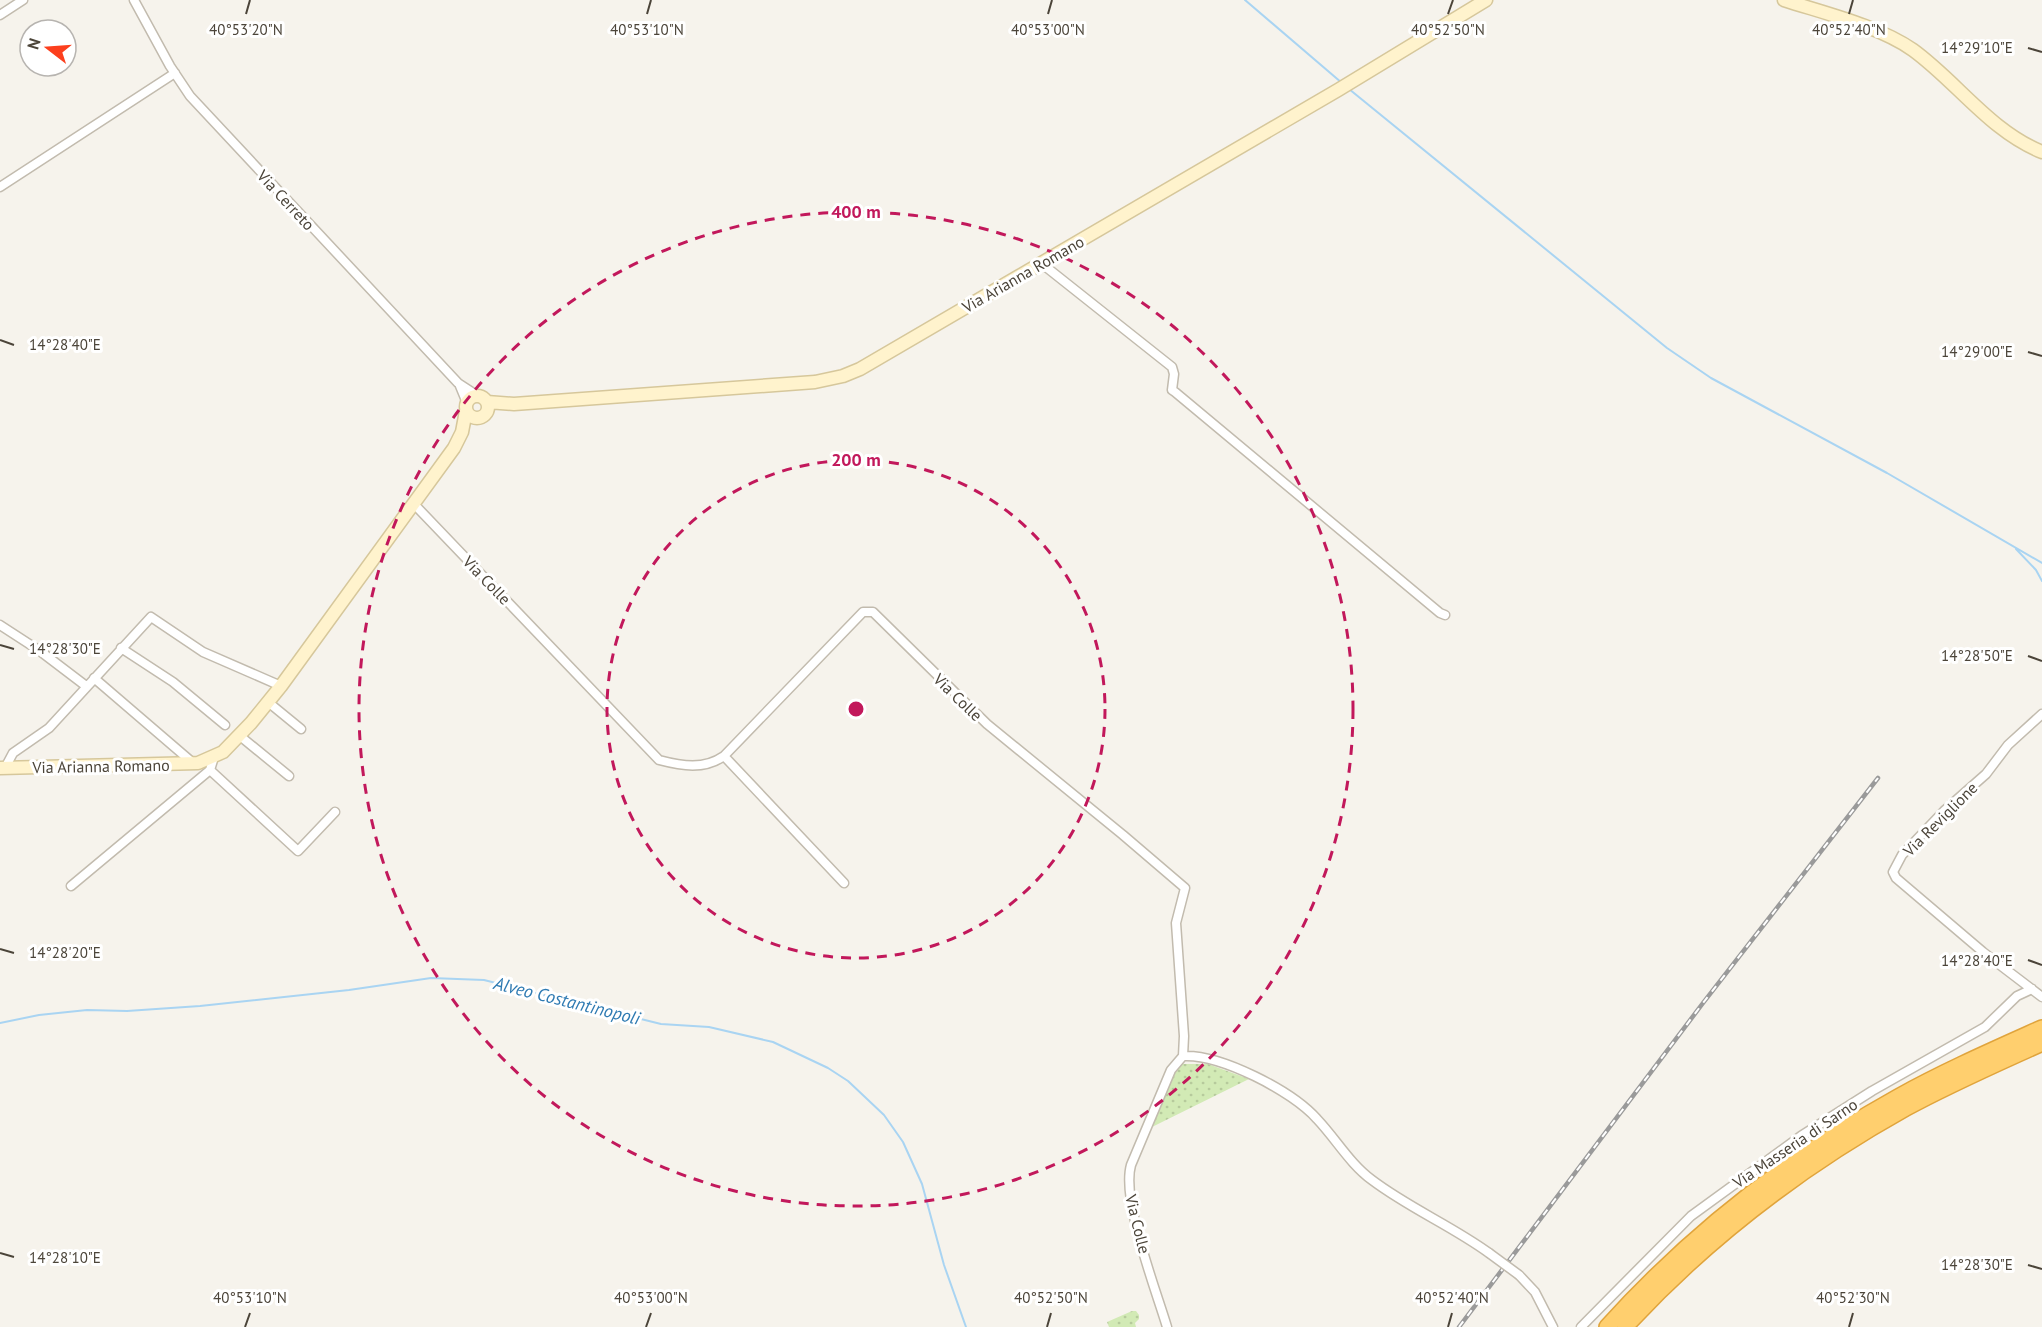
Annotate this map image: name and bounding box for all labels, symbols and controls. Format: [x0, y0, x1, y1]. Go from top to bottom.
north arrow [18, 18, 78, 78]
text: 40°53'20"N [209, 20, 283, 39]
text: 40°53'10"N [610, 20, 684, 39]
text: 40°53'00"N [1011, 20, 1085, 39]
text: 40°52'50"N [1411, 20, 1485, 39]
text: 40°52'40"N [1812, 20, 1886, 39]
text: N [23, 36, 45, 52]
text: 14°29'10"E [1941, 38, 2013, 57]
street label: Via Cerreto [252, 165, 319, 234]
text: 400 m [831, 200, 881, 223]
street label: Via Arianna Romano [958, 231, 1087, 318]
text: 14°28'40"E [29, 335, 101, 354]
text: 14°29'00"E [1941, 342, 2013, 361]
text: 200 m [831, 448, 881, 471]
street label: Via Colle [458, 551, 515, 609]
text: 14°28'30"E [29, 639, 101, 658]
text: 14°28'50"E [1941, 646, 2013, 665]
street label: Via Colle [929, 668, 987, 725]
centre of rings [846, 699, 866, 719]
street label: Via Arianna Romano [31, 755, 170, 777]
street label: Via Reviglione [1898, 778, 1981, 861]
text: 14°28'20"E [29, 943, 101, 962]
text: 14°28'40"E [1941, 951, 2013, 970]
water label: Alveo Costantinopoli [491, 971, 644, 1030]
street label: Via Masseria di Sarno [1728, 1094, 1861, 1193]
street label: Via Colle [1121, 1191, 1155, 1256]
text: 14°28'10"E [29, 1248, 101, 1267]
text: 14°28'30"E [1941, 1255, 2013, 1274]
text: 40°53'10"N [213, 1288, 287, 1307]
text: 40°53'00"N [614, 1288, 688, 1307]
text: 40°52'50"N [1014, 1288, 1088, 1307]
text: 40°52'40"N [1415, 1288, 1489, 1307]
text: 40°52'30"N [1816, 1288, 1890, 1307]

